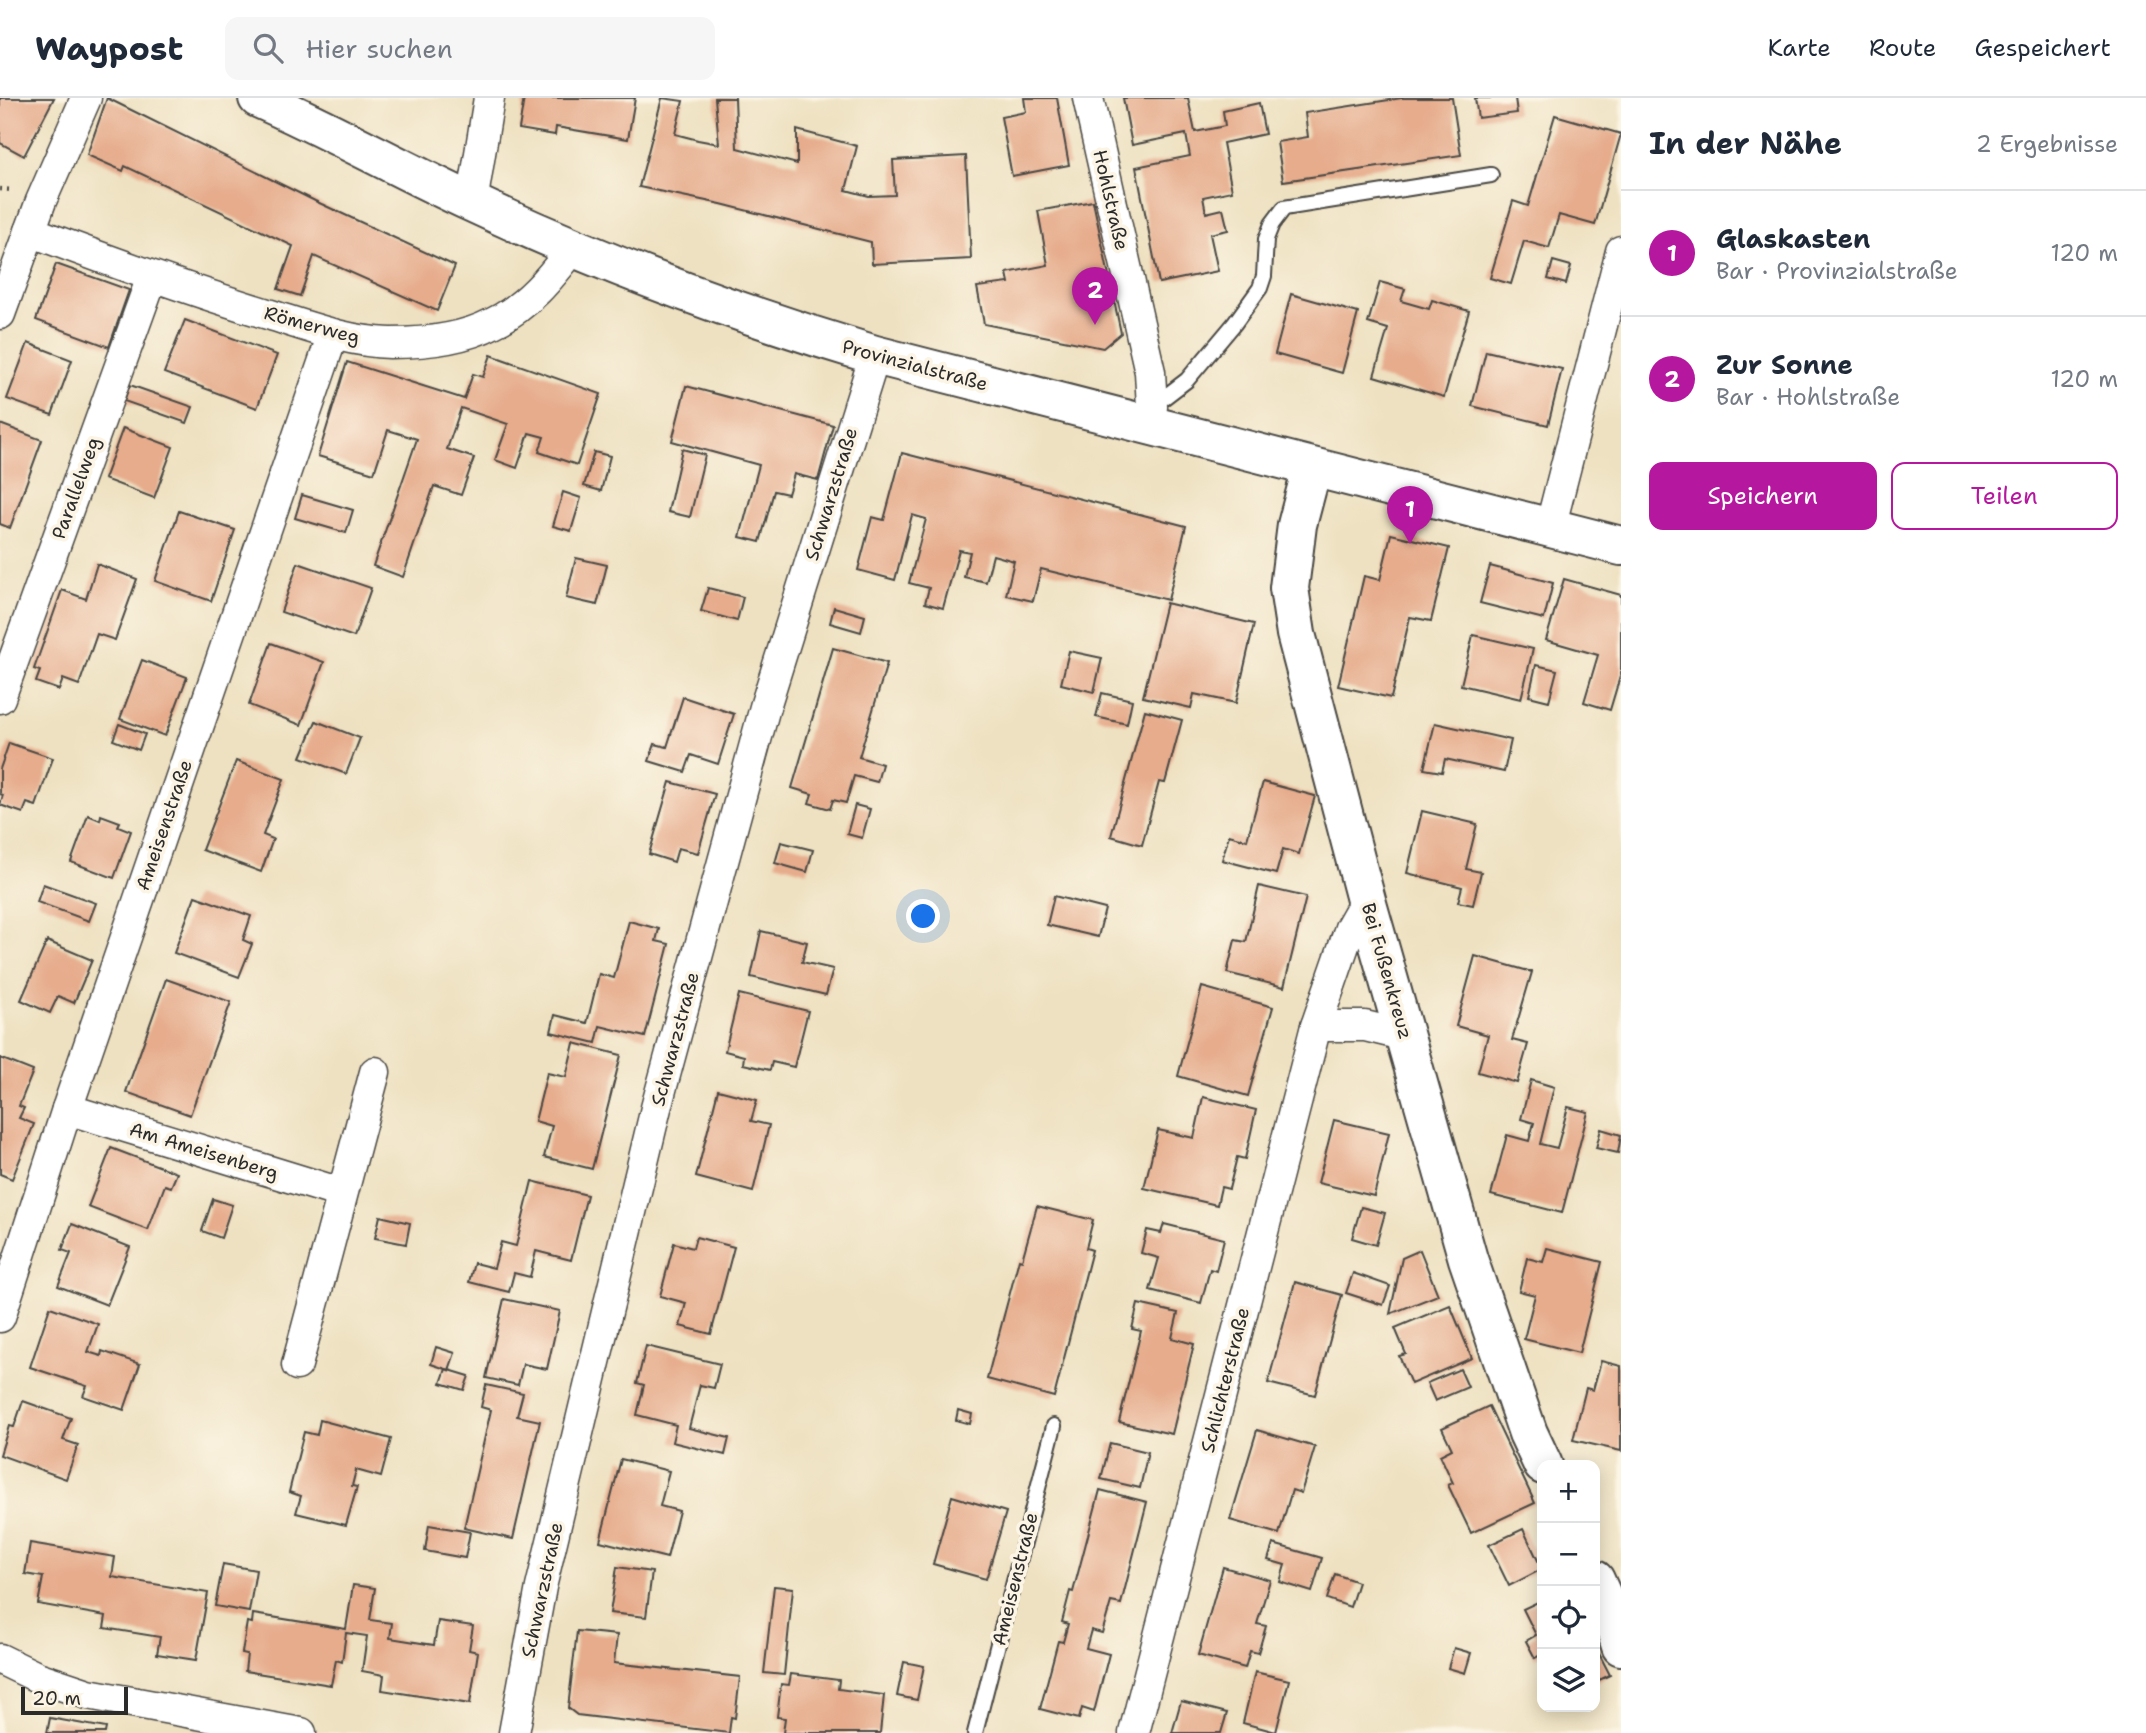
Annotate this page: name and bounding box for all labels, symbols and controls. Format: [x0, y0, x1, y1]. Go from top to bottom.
search box [225, 17, 715, 80]
text: Waypost [35, 26, 183, 71]
icon: search [249, 29, 287, 67]
text: Hier suchen [305, 31, 453, 66]
text: Karte [1767, 32, 1831, 64]
text: Route [1869, 32, 1936, 64]
text: Gespeichert [1974, 32, 2111, 64]
text: In der Nähe [1649, 123, 1842, 164]
text: 2 Ergebnisse [1976, 129, 2118, 159]
street label: Hohlstraße [1087, 147, 1135, 253]
text: Glaskasten [1716, 221, 1870, 256]
text: 1 [1667, 238, 1677, 268]
text: 120 m [2050, 238, 2118, 268]
text: Bar · Provinzialstraße [1716, 256, 1958, 286]
pin: 2 [1072, 267, 1118, 325]
street label: Römerweg [261, 300, 363, 350]
street label: Provinzialstraße [839, 334, 991, 396]
text: Zur Sonne [1716, 347, 1853, 382]
text: 2 [1664, 364, 1680, 394]
text: 120 m [2050, 364, 2118, 394]
text: Bar · Hohlstraße [1716, 382, 1900, 412]
street label: Schwarzstraße [799, 424, 863, 564]
street label: Parallelweg [46, 434, 106, 542]
button: Speichern [1649, 462, 1877, 530]
button: Teilen [1891, 462, 2118, 530]
pin: 1 [1387, 486, 1433, 544]
street label: Ameisenstraße [130, 756, 198, 894]
your location [906, 899, 940, 933]
street label: Bei Fußenkreuz [1356, 900, 1418, 1042]
street label: Schwarzstraße [645, 969, 705, 1109]
street label: Am Ameisenberg [126, 1116, 282, 1186]
street label: Schlichterstraße [1195, 1305, 1255, 1455]
map controls [1537, 1460, 1600, 1712]
button: + [1537, 1460, 1600, 1523]
street label: Ameisenstraße [986, 1510, 1044, 1648]
street label: Schwarzstraße [515, 1520, 569, 1660]
button: − [1537, 1523, 1600, 1586]
button: locate [1537, 1586, 1600, 1649]
button: layers [1537, 1649, 1600, 1712]
scale bar [21, 1684, 128, 1716]
text: 20 m [32, 1686, 81, 1711]

